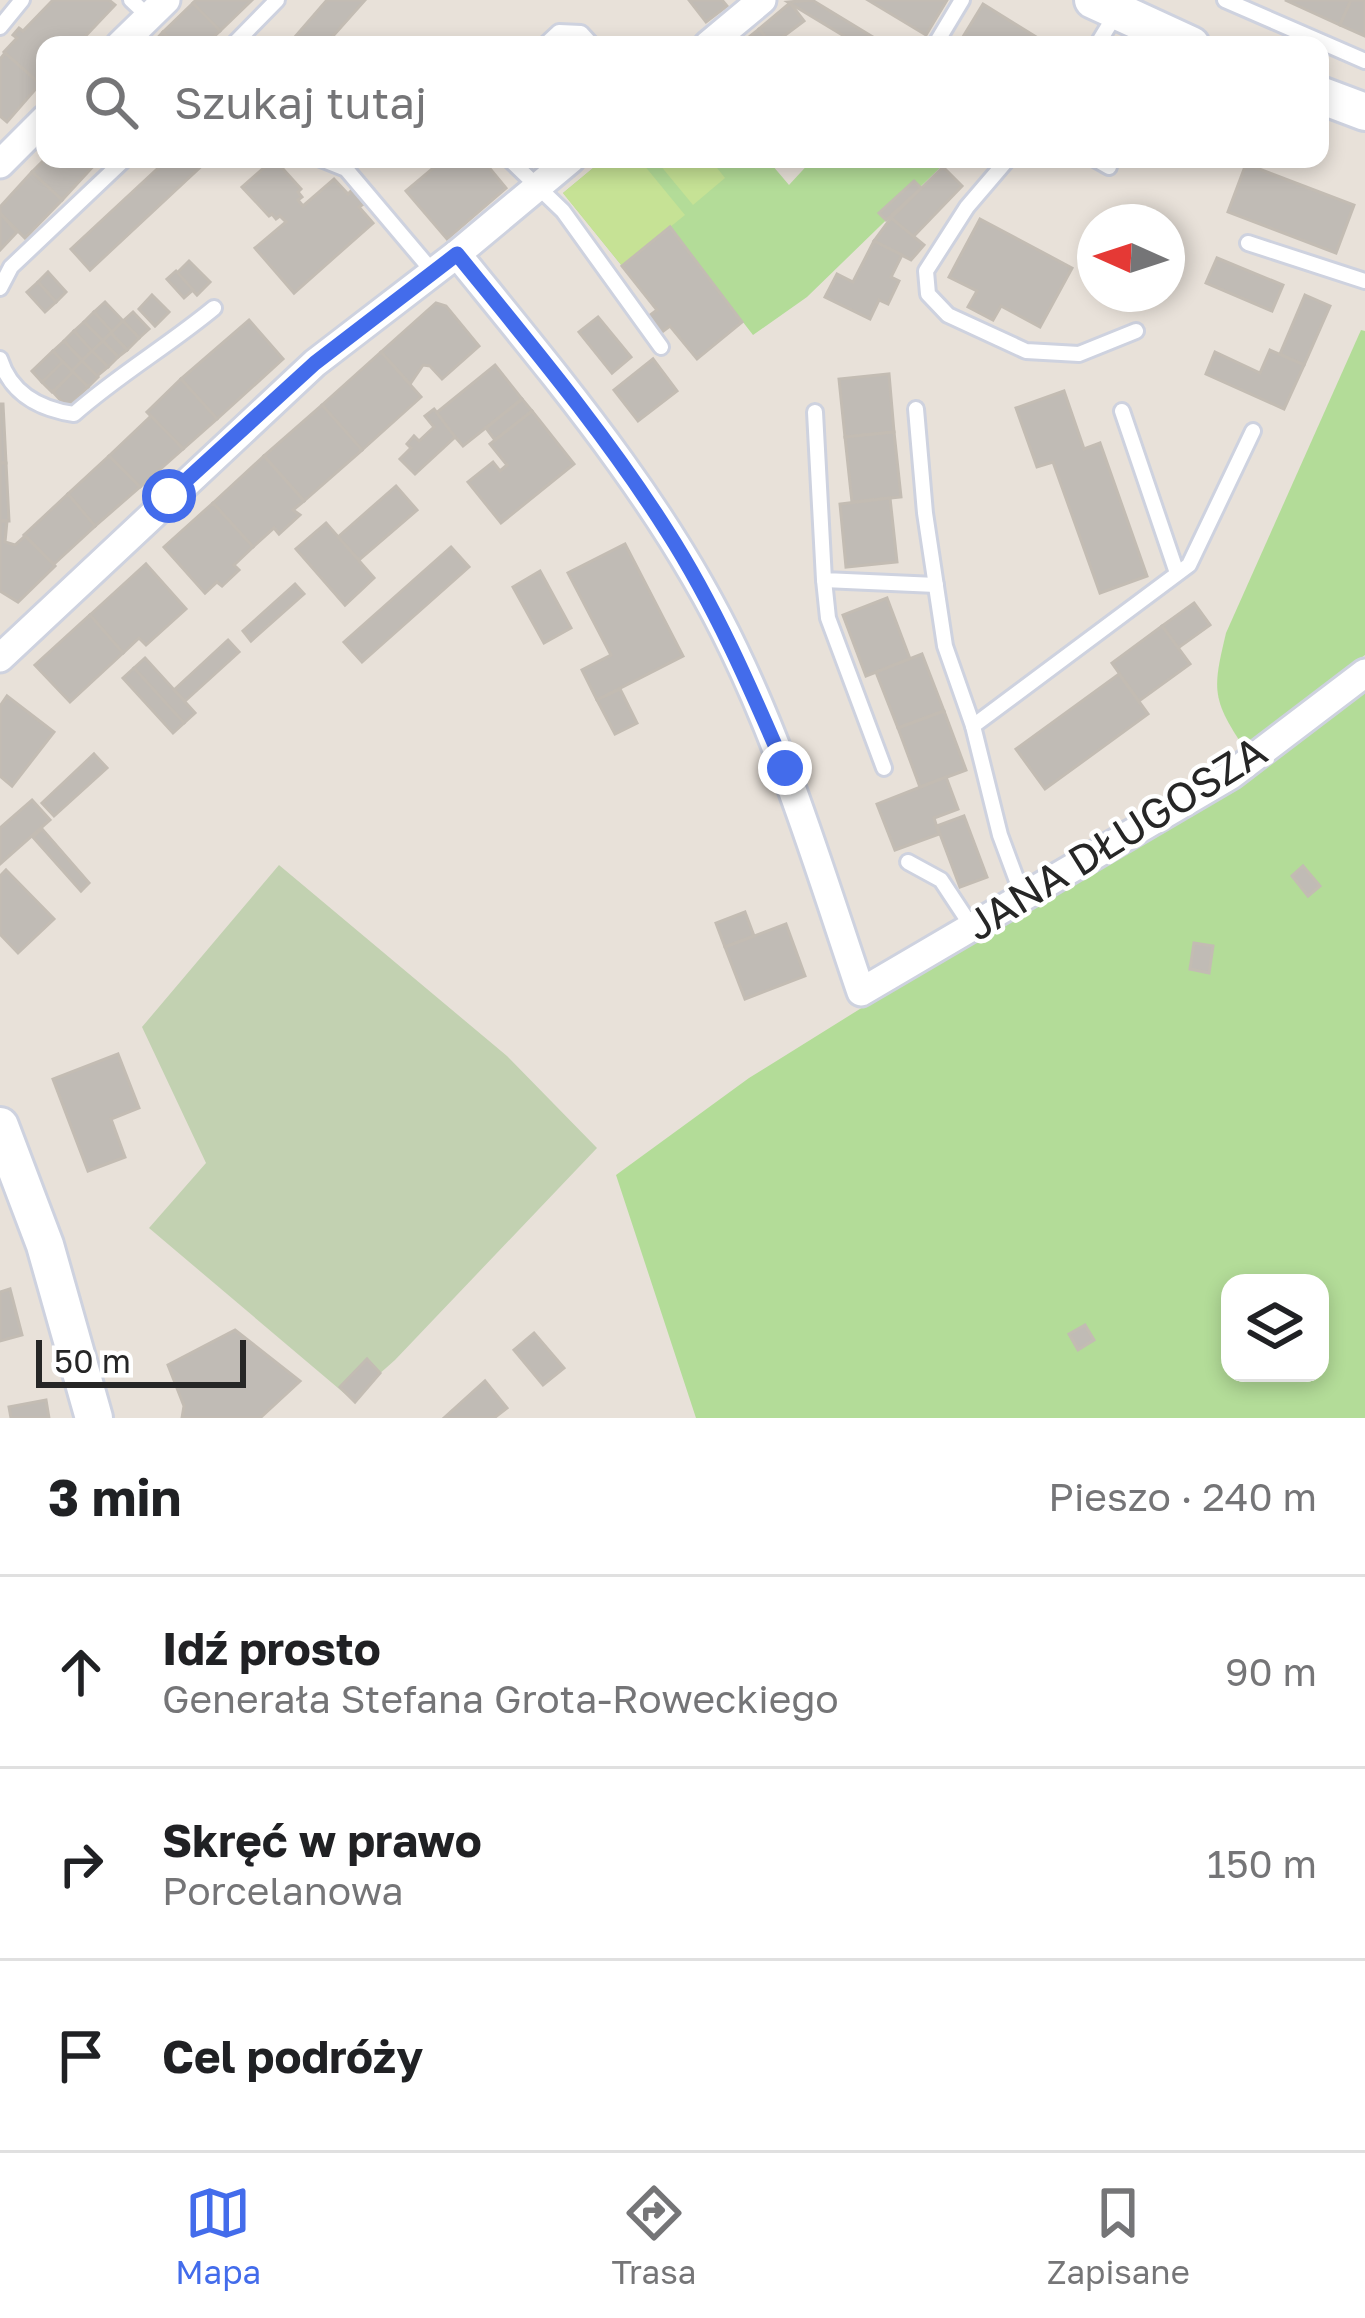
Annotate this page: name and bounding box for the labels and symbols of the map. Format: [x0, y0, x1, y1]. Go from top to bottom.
north arrow [1077, 204, 1185, 312]
route start [142, 469, 196, 523]
street label: JANA DŁUGOSZA [956, 725, 1275, 950]
route end [758, 741, 812, 795]
scale bar [36, 1334, 246, 1387]

